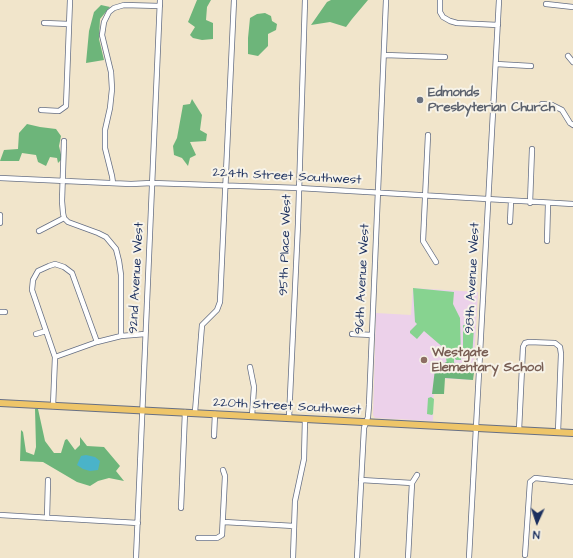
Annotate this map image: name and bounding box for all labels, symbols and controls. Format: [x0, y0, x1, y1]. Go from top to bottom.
place label: Edmonds Presbyterian Church [428, 85, 555, 116]
marker: Edmonds Presbyterian Church [415, 95, 425, 105]
street label: 224th Street Southwest [212, 165, 362, 189]
street label: 95th Place West [276, 194, 296, 296]
street label: 92nd Avenue West [126, 222, 148, 334]
street label: 98th Avenue West [462, 222, 484, 334]
street label: 96th Avenue West [352, 223, 374, 335]
place label: Westgate Elementary School [432, 345, 543, 376]
marker: Westgate Elementary School [419, 355, 429, 365]
street label: 220th Street Southwest [212, 395, 362, 419]
north arrow [517, 502, 557, 542]
text: N [533, 527, 540, 542]

